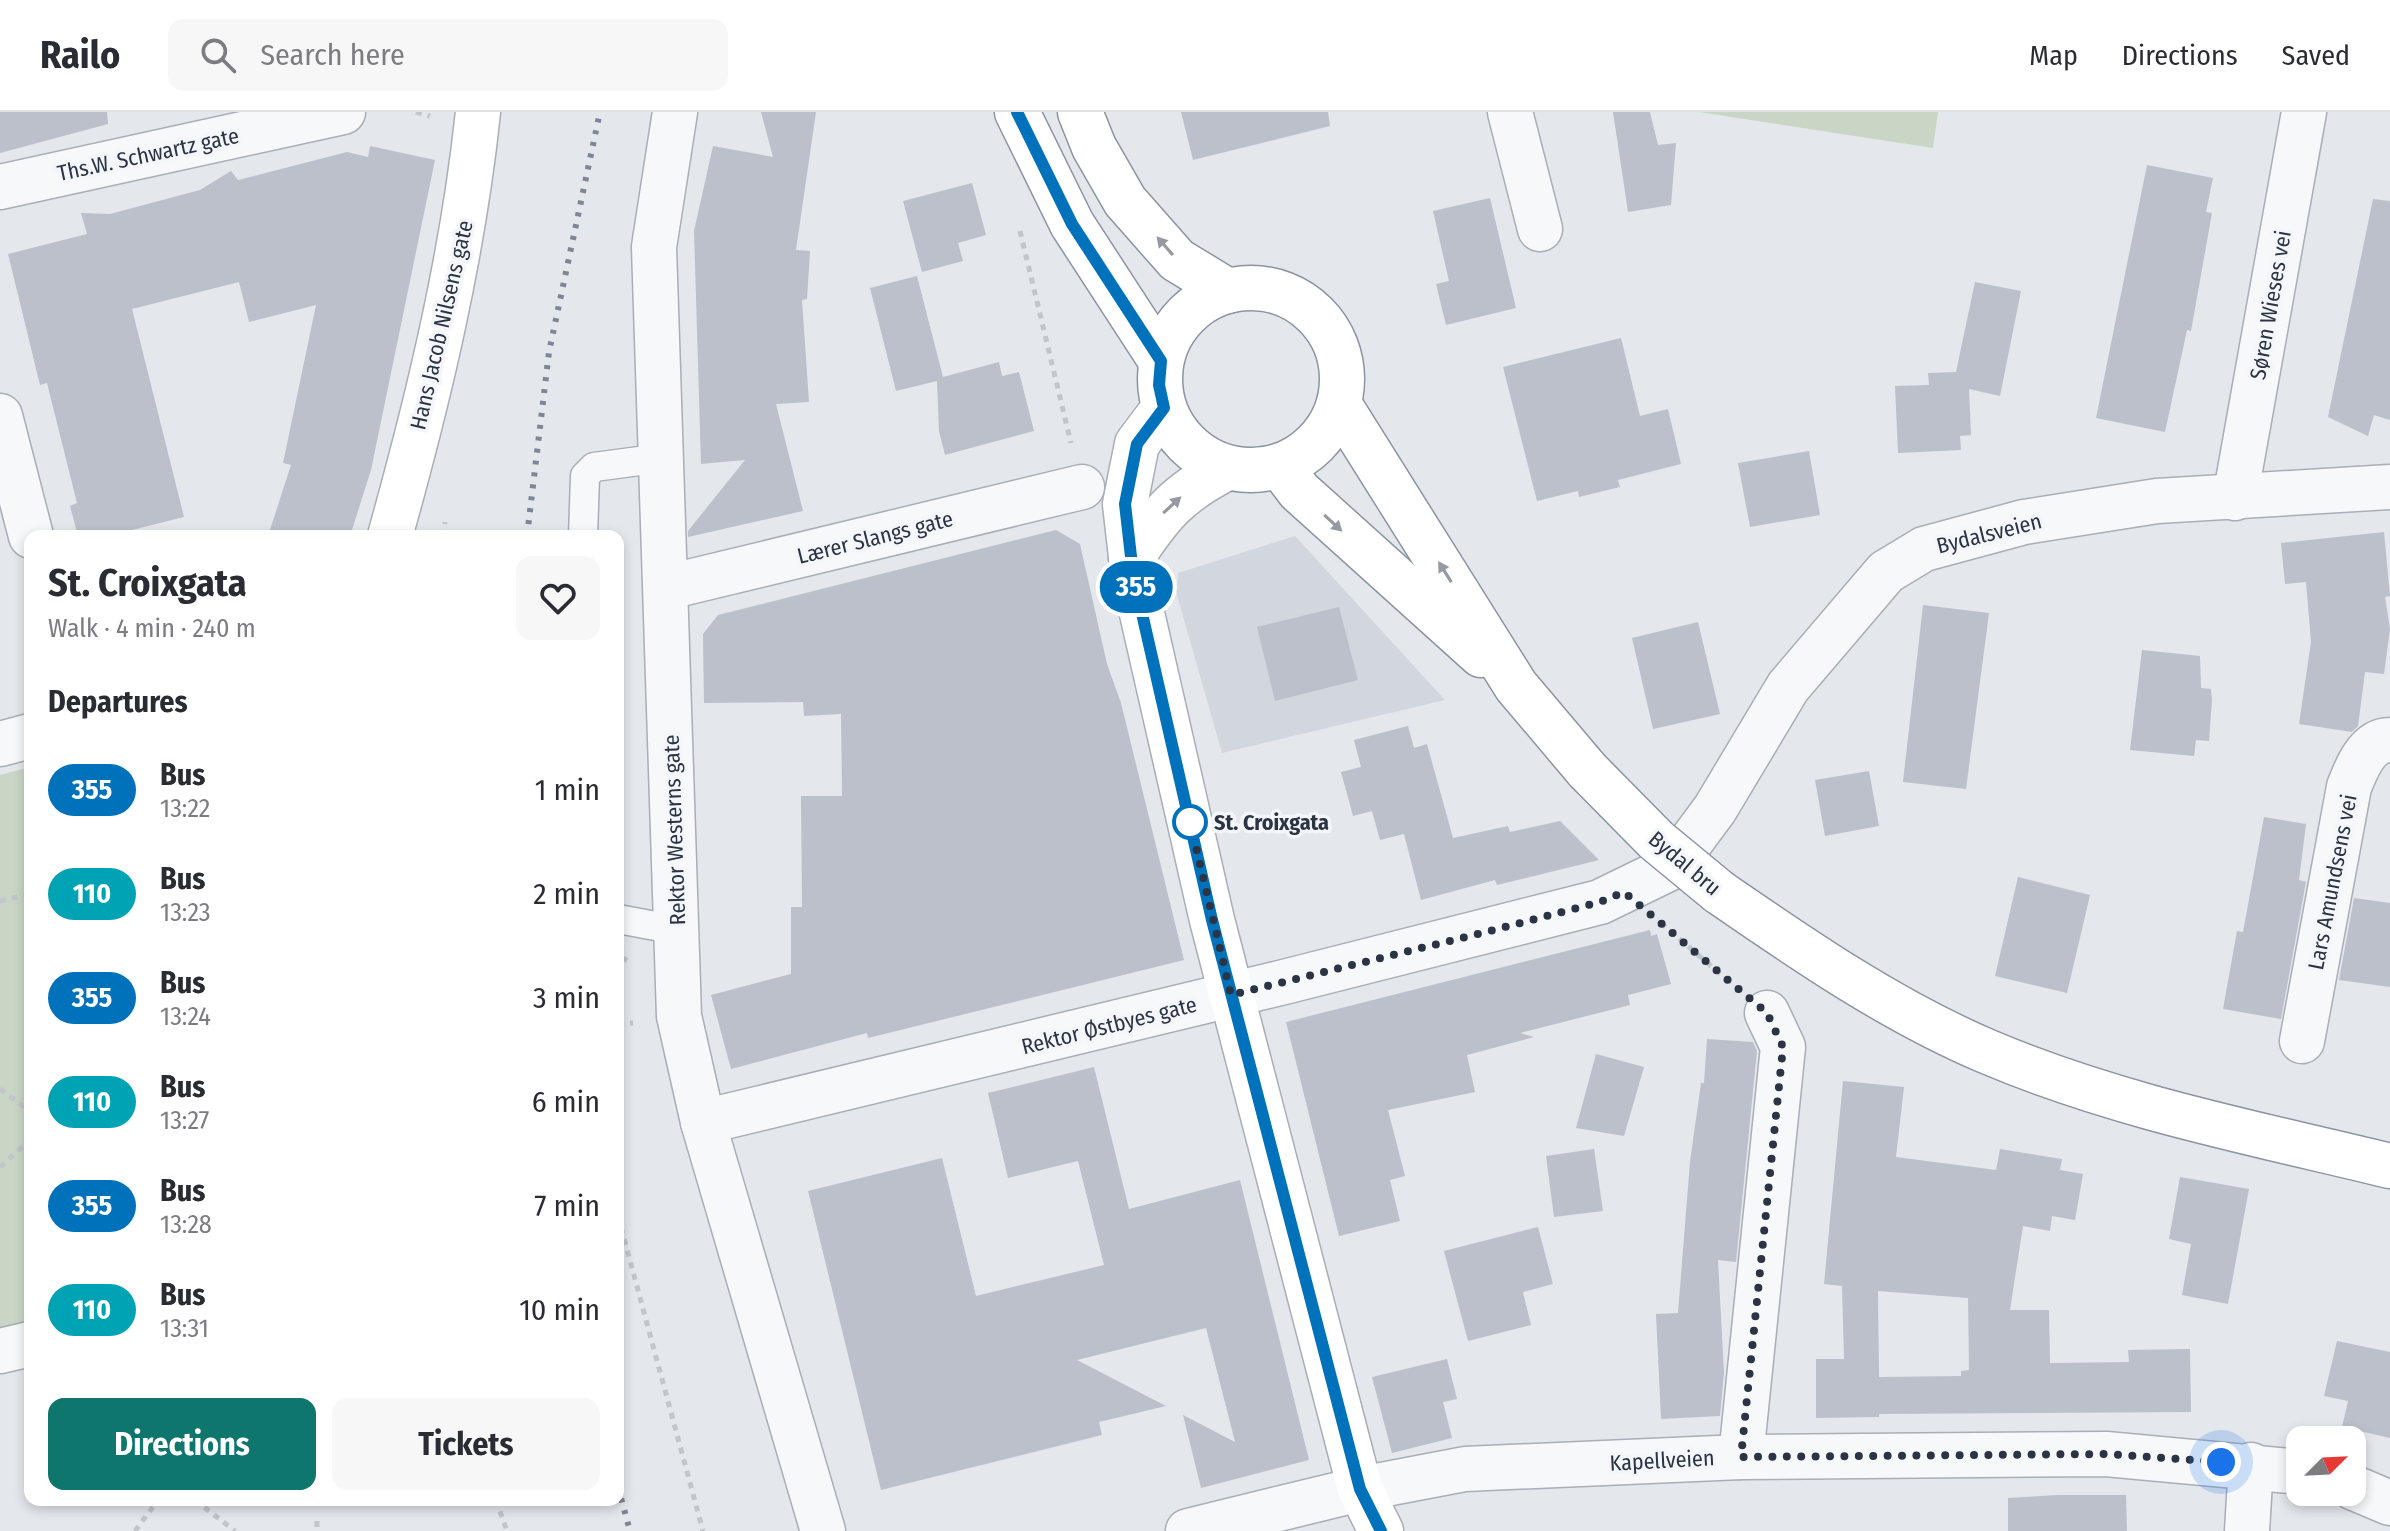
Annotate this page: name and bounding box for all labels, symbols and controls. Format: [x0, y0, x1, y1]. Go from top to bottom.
search box [168, 19, 728, 91]
text: Railo [40, 32, 120, 78]
icon: search [196, 33, 240, 77]
text: Search here [260, 37, 405, 73]
text: Map [2029, 39, 2078, 72]
text: Directions [2122, 39, 2238, 72]
text: Saved [2282, 39, 2350, 72]
street label: Ths.W. Schwartz gate [55, 122, 241, 187]
street label: Hans Jacob Nilsens gate [404, 218, 479, 432]
street label: Søren Wieses vei [2244, 228, 2297, 382]
one-way arrow [1157, 237, 1174, 257]
one-way arrow [1162, 496, 1181, 514]
street label: Lærer Slangs gate [794, 505, 956, 570]
street label: Bydalsveien [1934, 507, 2045, 560]
one-way arrow [1323, 513, 1342, 531]
button: heart [516, 556, 600, 640]
text: St. Croixgata [48, 560, 247, 606]
line badge: 355 [1090, 561, 1182, 613]
one-way arrow [1439, 561, 1453, 583]
text: 355 [1116, 570, 1156, 603]
text: Walk · 4 min · 240 m [48, 613, 256, 644]
text: Departures [48, 684, 188, 720]
street label: Rektor Westerns gate [658, 734, 691, 926]
text: Bus [160, 757, 205, 793]
text: 1 min [535, 772, 600, 808]
text: 355 [72, 773, 112, 806]
street label: Lars Amundsens vei [2302, 792, 2363, 972]
text: 13:22 [160, 793, 210, 824]
marker: St. Croixgata [1173, 805, 1207, 839]
place label: St. Croixgata [1214, 809, 1329, 836]
street label: Bydal bru [1643, 825, 1726, 901]
text: Bus [160, 861, 205, 897]
text: 2 min [533, 876, 600, 912]
text: 110 [73, 877, 111, 910]
text: 13:23 [160, 897, 211, 928]
text: Bus [160, 965, 205, 1001]
text: 3 min [533, 980, 600, 1016]
text: 355 [72, 981, 112, 1014]
street label: Rektor Østbyes gate [1019, 991, 1200, 1060]
text: 13:24 [160, 1001, 211, 1032]
text: Bus [160, 1069, 205, 1105]
text: 6 min [532, 1084, 600, 1120]
text: 110 [73, 1085, 111, 1118]
text: 13:27 [160, 1105, 209, 1136]
text: Bus [160, 1173, 205, 1209]
text: 7 min [534, 1188, 600, 1224]
text: 355 [72, 1189, 112, 1222]
text: 13:28 [160, 1209, 212, 1240]
text: Bus [160, 1277, 205, 1313]
text: 10 min [519, 1292, 600, 1328]
text: 110 [73, 1293, 111, 1326]
text: 13:31 [160, 1313, 209, 1344]
button: Directions [48, 1398, 316, 1490]
button: Tickets [332, 1398, 600, 1490]
north arrow [2286, 1426, 2366, 1506]
map controls [2286, 1426, 2366, 1506]
your location [2201, 1442, 2241, 1482]
street label: Kapellveien [1609, 1444, 1715, 1477]

